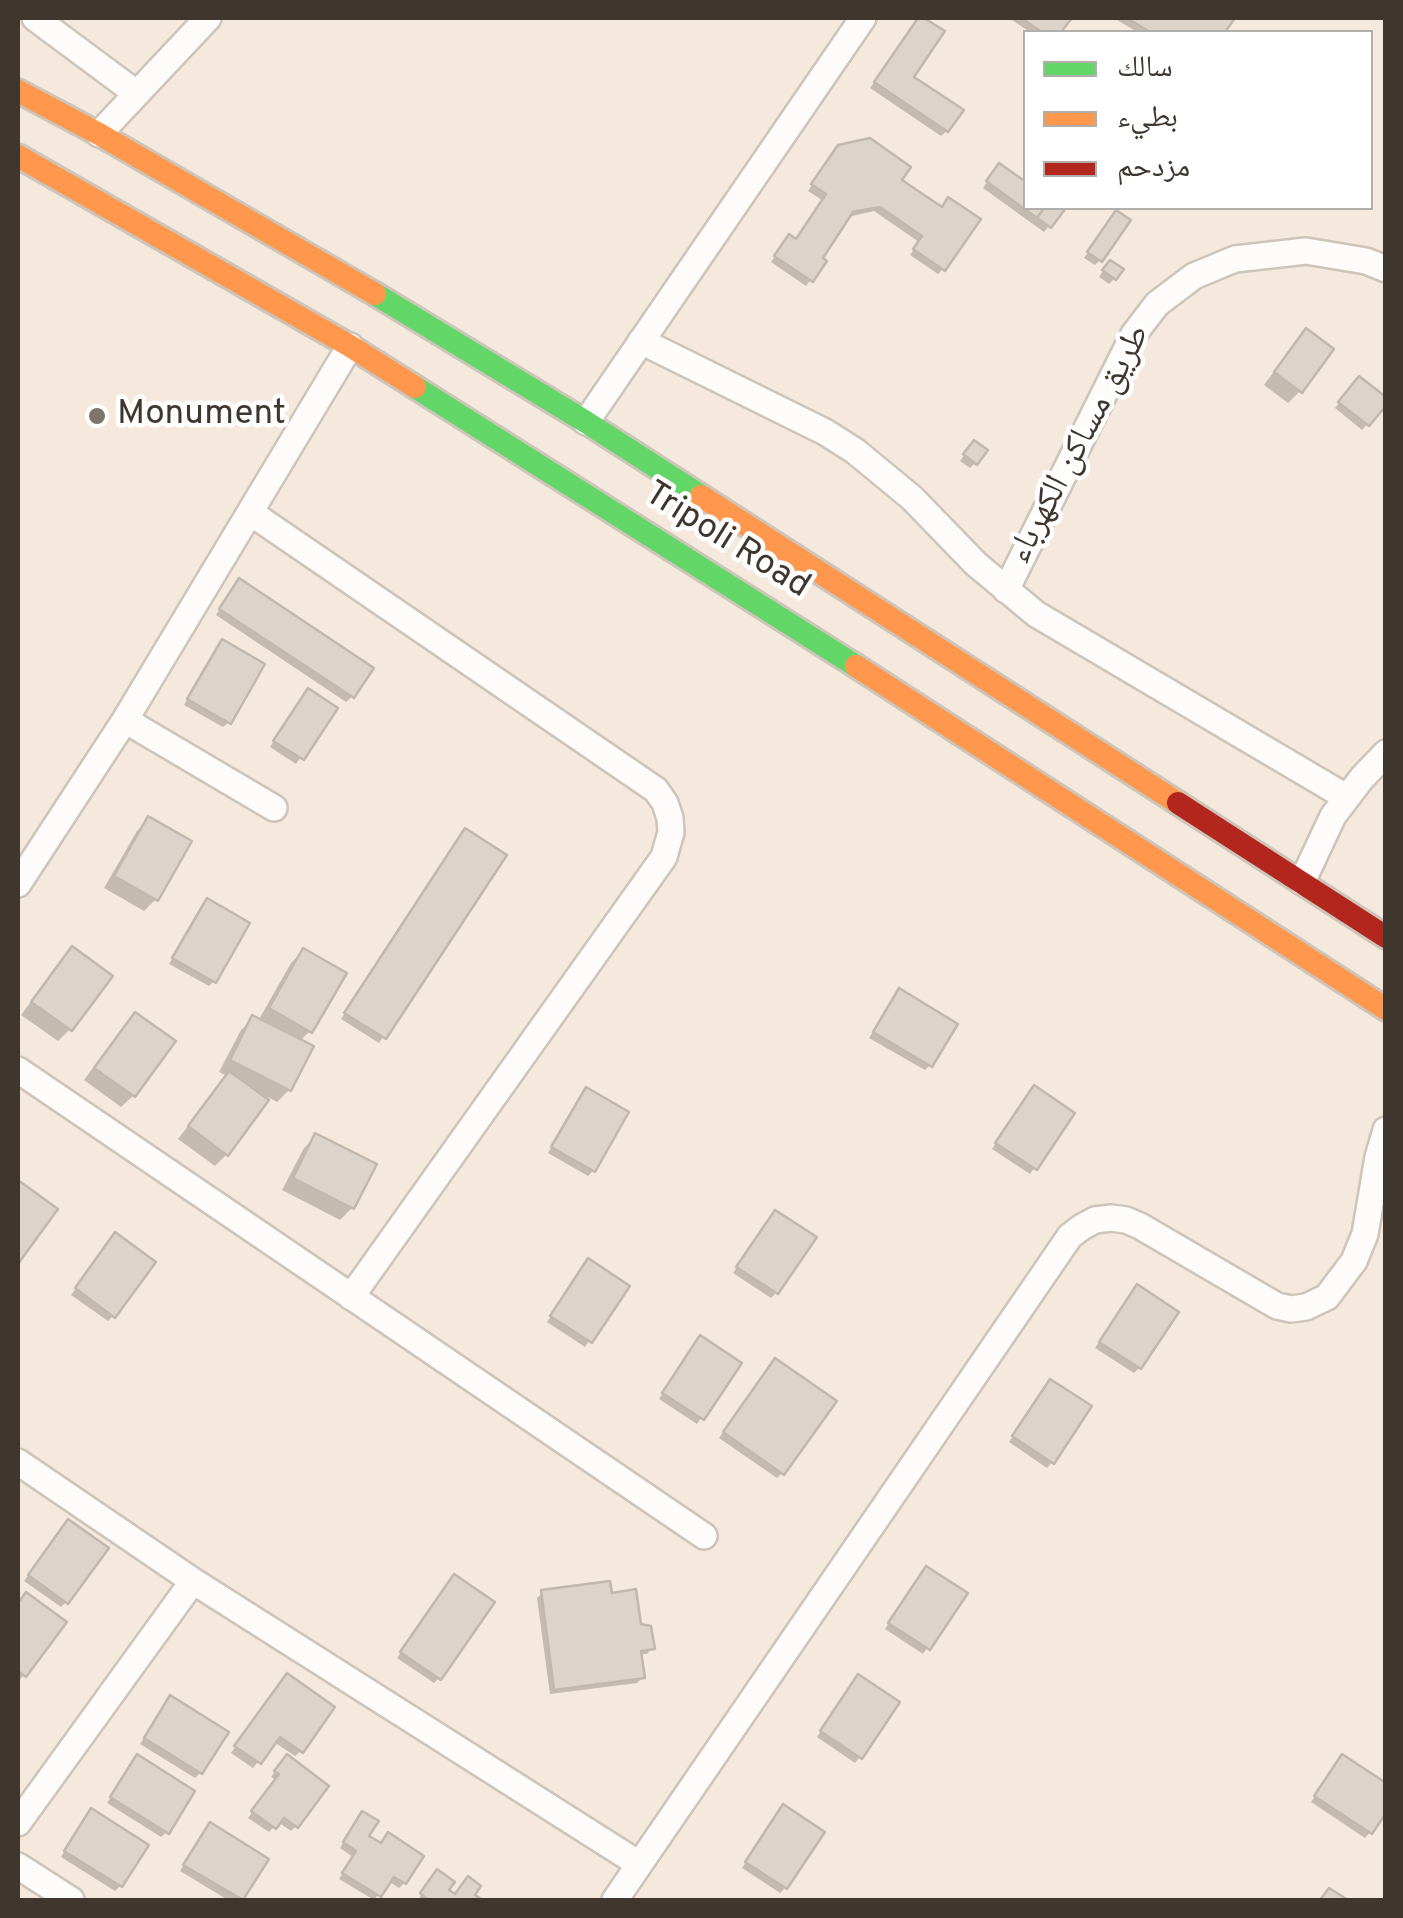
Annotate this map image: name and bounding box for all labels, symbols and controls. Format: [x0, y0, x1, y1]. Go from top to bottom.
legend [1023, 30, 1373, 210]
text: سالك [1117, 50, 1173, 87]
text: بطيء [1117, 100, 1178, 137]
text: مزدحم [1117, 150, 1190, 187]
street label: طريق مساكن الكهرباء [1000, 318, 1162, 572]
place label: Monument [117, 395, 286, 437]
marker: Monument [86, 405, 108, 427]
street label: Tripoli Road [636, 475, 816, 609]

